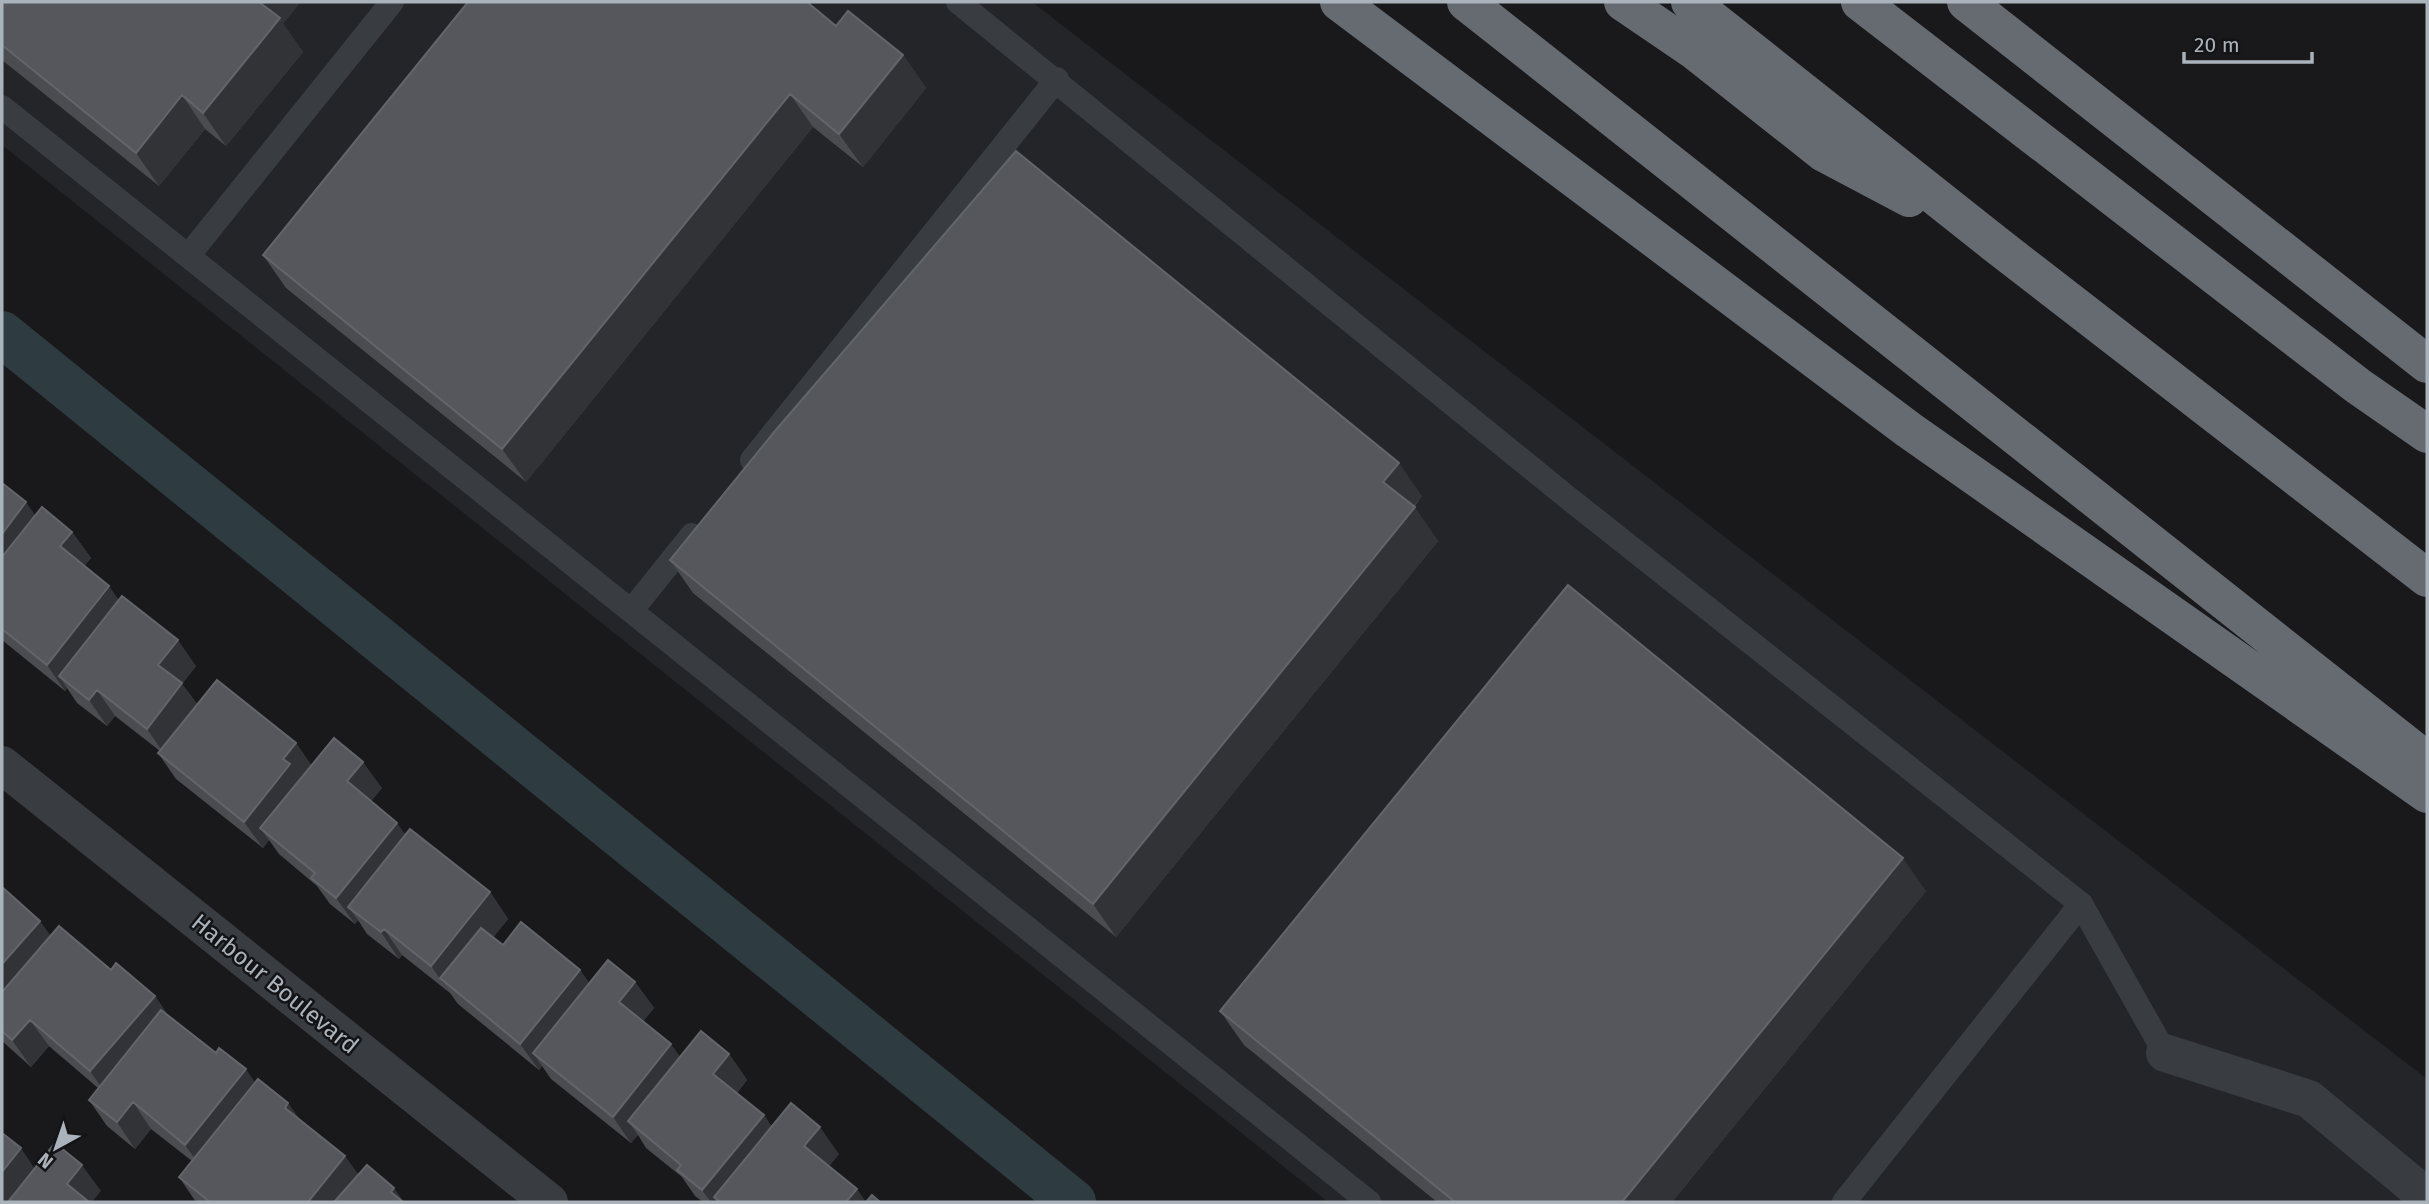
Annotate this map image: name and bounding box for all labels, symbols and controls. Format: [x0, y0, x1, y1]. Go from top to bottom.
scale bar [2184, 21, 2312, 65]
text: 20 m [2194, 32, 2240, 58]
street label: Harbour Boulevard [186, 908, 364, 1060]
north arrow [21, 1113, 91, 1183]
text: N [33, 1148, 58, 1174]

